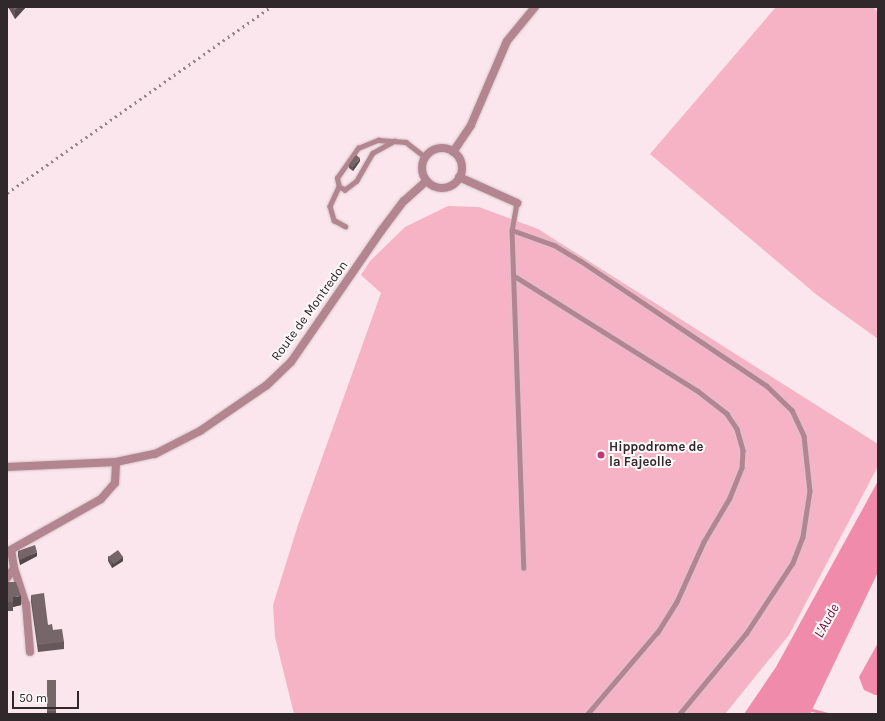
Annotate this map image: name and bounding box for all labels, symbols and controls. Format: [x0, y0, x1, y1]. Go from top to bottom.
street label: Route de Montredon [268, 258, 352, 364]
place label: Hippodrome de la Fajeolle [609, 440, 703, 471]
marker: Hippodrome de la Fajeolle [596, 450, 606, 460]
water label: L'Aude [811, 601, 843, 641]
scale bar [14, 683, 81, 709]
text: 50 m [19, 691, 47, 705]

